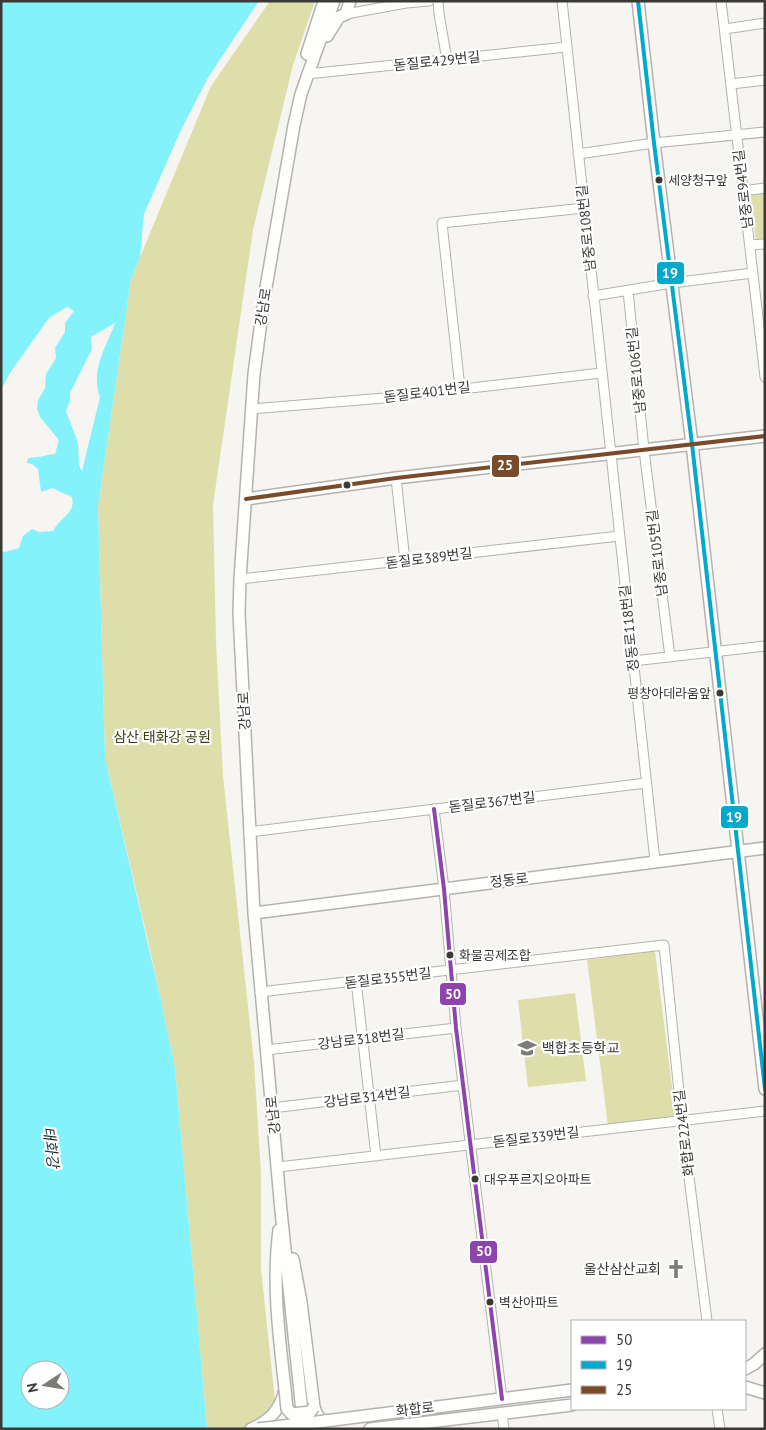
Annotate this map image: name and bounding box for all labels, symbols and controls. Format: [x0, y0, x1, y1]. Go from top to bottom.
street label: 돋질로429번길 [393, 47, 481, 75]
street label: 남중로94번길 [729, 148, 757, 230]
place label: 세양청구앞 [668, 172, 728, 189]
marker: 세양청구앞 [654, 175, 664, 185]
street label: 남중로108번길 [572, 184, 600, 272]
line badge: 19 [656, 261, 685, 285]
text: 19 [662, 264, 678, 282]
street label: 강남로 [251, 286, 275, 327]
street label: 남중로106번길 [622, 326, 650, 414]
street label: 돋질로401번길 [383, 378, 471, 406]
line badge: 25 [491, 454, 520, 478]
text: 25 [497, 456, 513, 474]
unlabelled marker [342, 480, 352, 490]
street label: 남중로105번길 [643, 509, 671, 597]
street label: 돋질로389번길 [385, 544, 473, 572]
street label: 정동로118번길 [615, 584, 643, 672]
place label: 평창아데라움앞 [627, 685, 711, 702]
marker: 평창아데라움앞 [715, 688, 725, 698]
street label: 강남로 [234, 691, 254, 731]
park label: 삼산 태화강 공원 [113, 728, 211, 746]
street label: 돋질로367번길 [448, 788, 536, 816]
line badge: 19 [720, 805, 749, 829]
text: 19 [726, 808, 742, 826]
street label: 정동로 [489, 869, 529, 891]
place label: 화물공제조합 [459, 947, 531, 964]
marker: 화물공제조합 [445, 950, 455, 960]
street label: 돋질로355번길 [344, 964, 432, 992]
line badge: 50 [439, 982, 467, 1006]
text: 50 [445, 985, 461, 1003]
street label: 강남로318번길 [317, 1025, 405, 1053]
school or university icon: 백합초등학교 [516, 1037, 538, 1059]
place label: 백합초등학교 [542, 1039, 619, 1057]
street label: 강남로314번길 [323, 1083, 411, 1111]
street label: 화합로224번길 [670, 1089, 698, 1177]
street label: 강남로 [262, 1095, 284, 1135]
street label: 돋질로339번길 [492, 1123, 580, 1151]
water label: 태화강 [39, 1125, 63, 1171]
place label: 대우푸르지오아파트 [484, 1171, 592, 1188]
marker: 대우푸르지오아파트 [470, 1174, 480, 1184]
line badge: 50 [469, 1240, 498, 1264]
text: 50 [476, 1242, 492, 1260]
church icon: 울산삼산교회 [665, 1258, 687, 1280]
place label: 울산삼산교회 [584, 1260, 661, 1278]
place label: 벽산아파트 [499, 1294, 559, 1311]
marker: 벽산아파트 [485, 1297, 495, 1307]
legend [571, 1320, 746, 1410]
text: 50 [616, 1330, 632, 1349]
text: 19 [616, 1355, 632, 1374]
north arrow [20, 1360, 70, 1410]
text: 25 [616, 1380, 632, 1399]
text: N [23, 1381, 42, 1394]
street label: 화합로 [395, 1398, 435, 1420]

